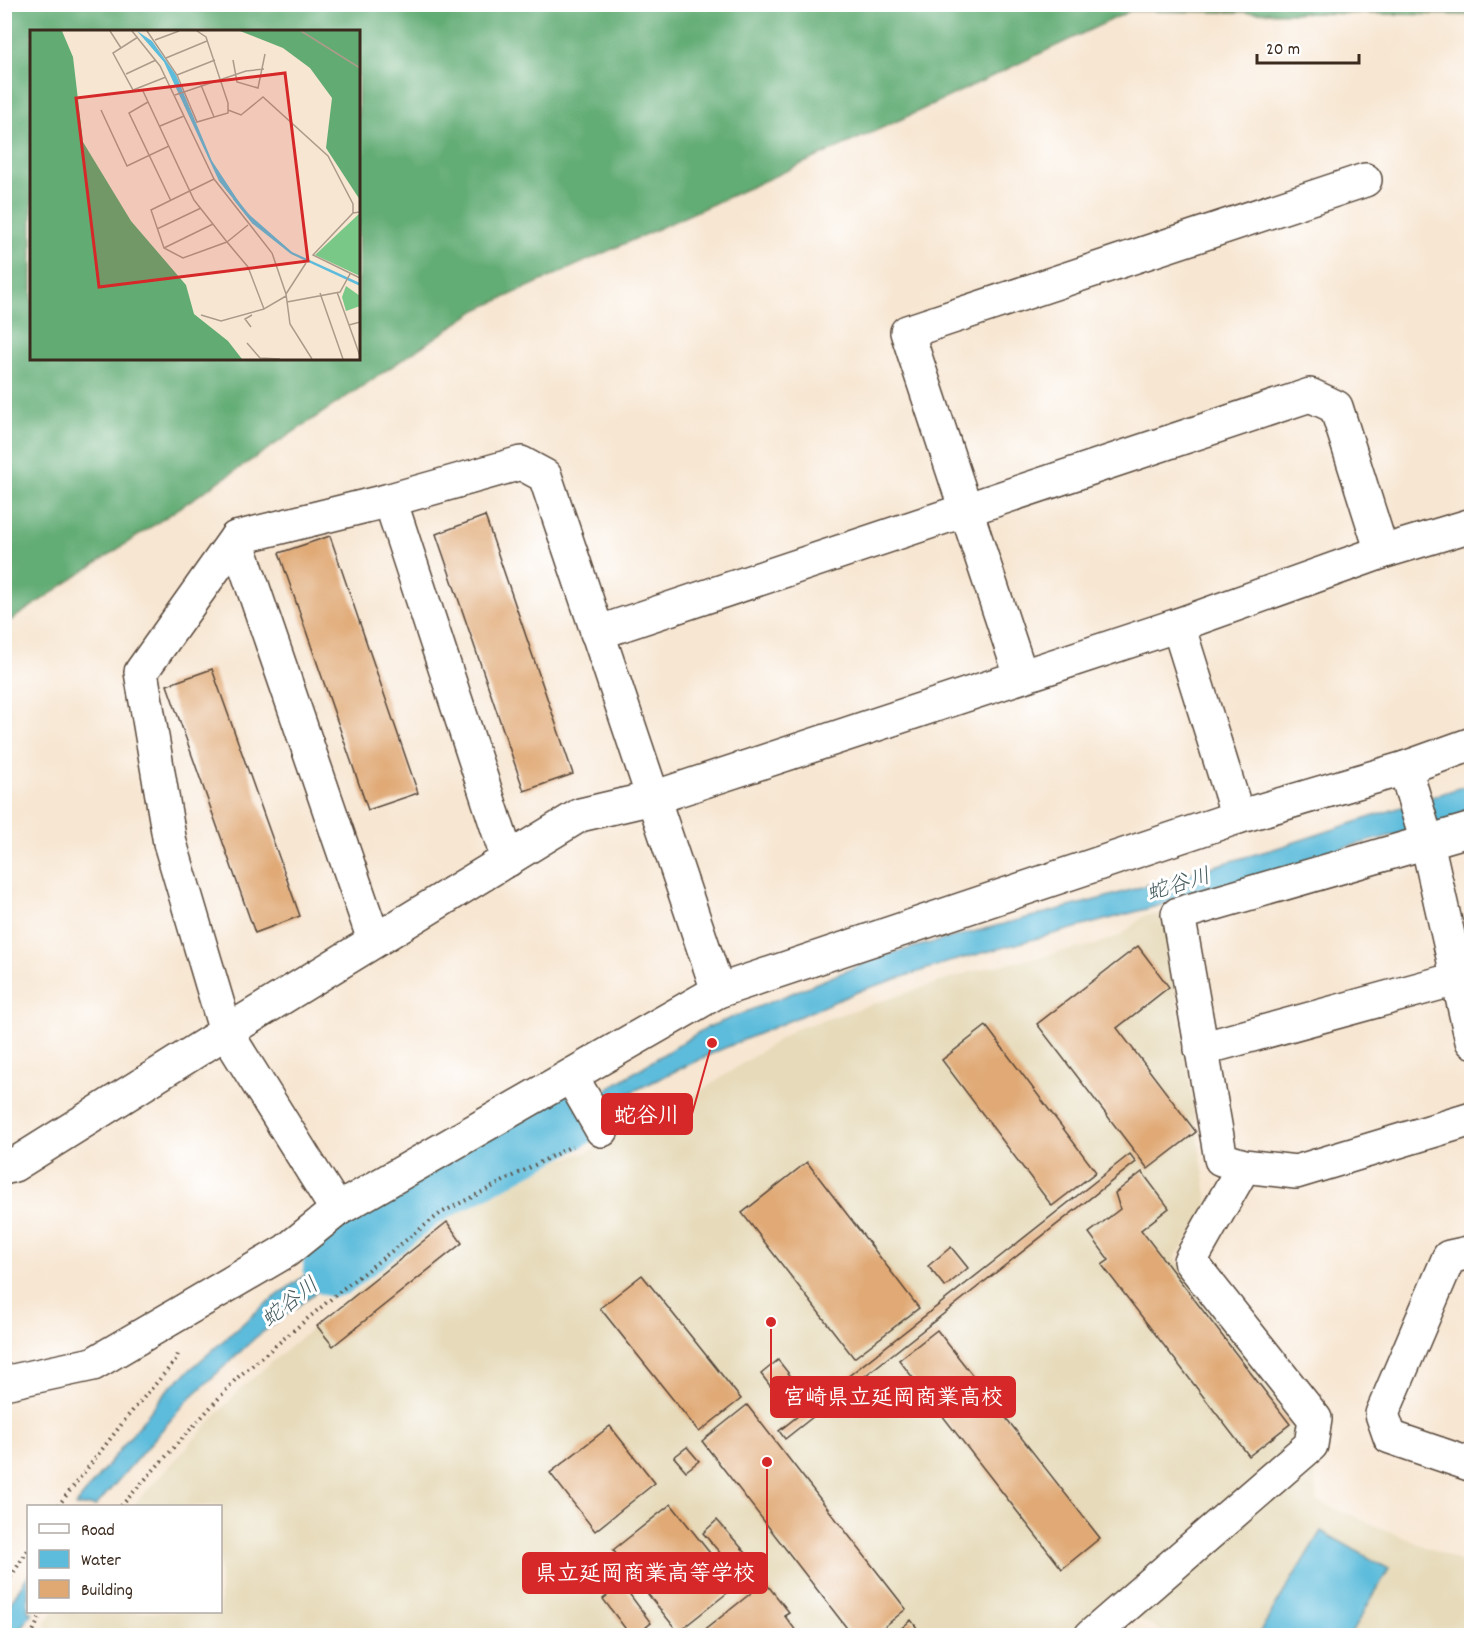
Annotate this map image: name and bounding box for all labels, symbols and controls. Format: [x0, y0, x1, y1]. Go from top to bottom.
scale bar [1257, 27, 1359, 65]
inset map [30, 30, 360, 360]
text: 20 m [1266, 38, 1300, 63]
water label: 蛇谷川 [1143, 862, 1215, 911]
callout: 蛇谷川 [602, 1094, 692, 1134]
text: 蛇谷川 [614, 1102, 680, 1133]
water label: 蛇谷川 [256, 1271, 327, 1336]
callout: 宮崎県立延岡商業高校 [771, 1377, 1015, 1417]
text: 宮崎県立延岡商業高校 [783, 1384, 1003, 1415]
legend [27, 1505, 222, 1613]
text: Road [81, 1519, 115, 1544]
text: Water [81, 1549, 121, 1574]
callout: 県立延岡商業高等学校 [523, 1553, 767, 1593]
text: 県立延岡商業高等学校 [535, 1560, 755, 1591]
text: Building [81, 1579, 133, 1604]

